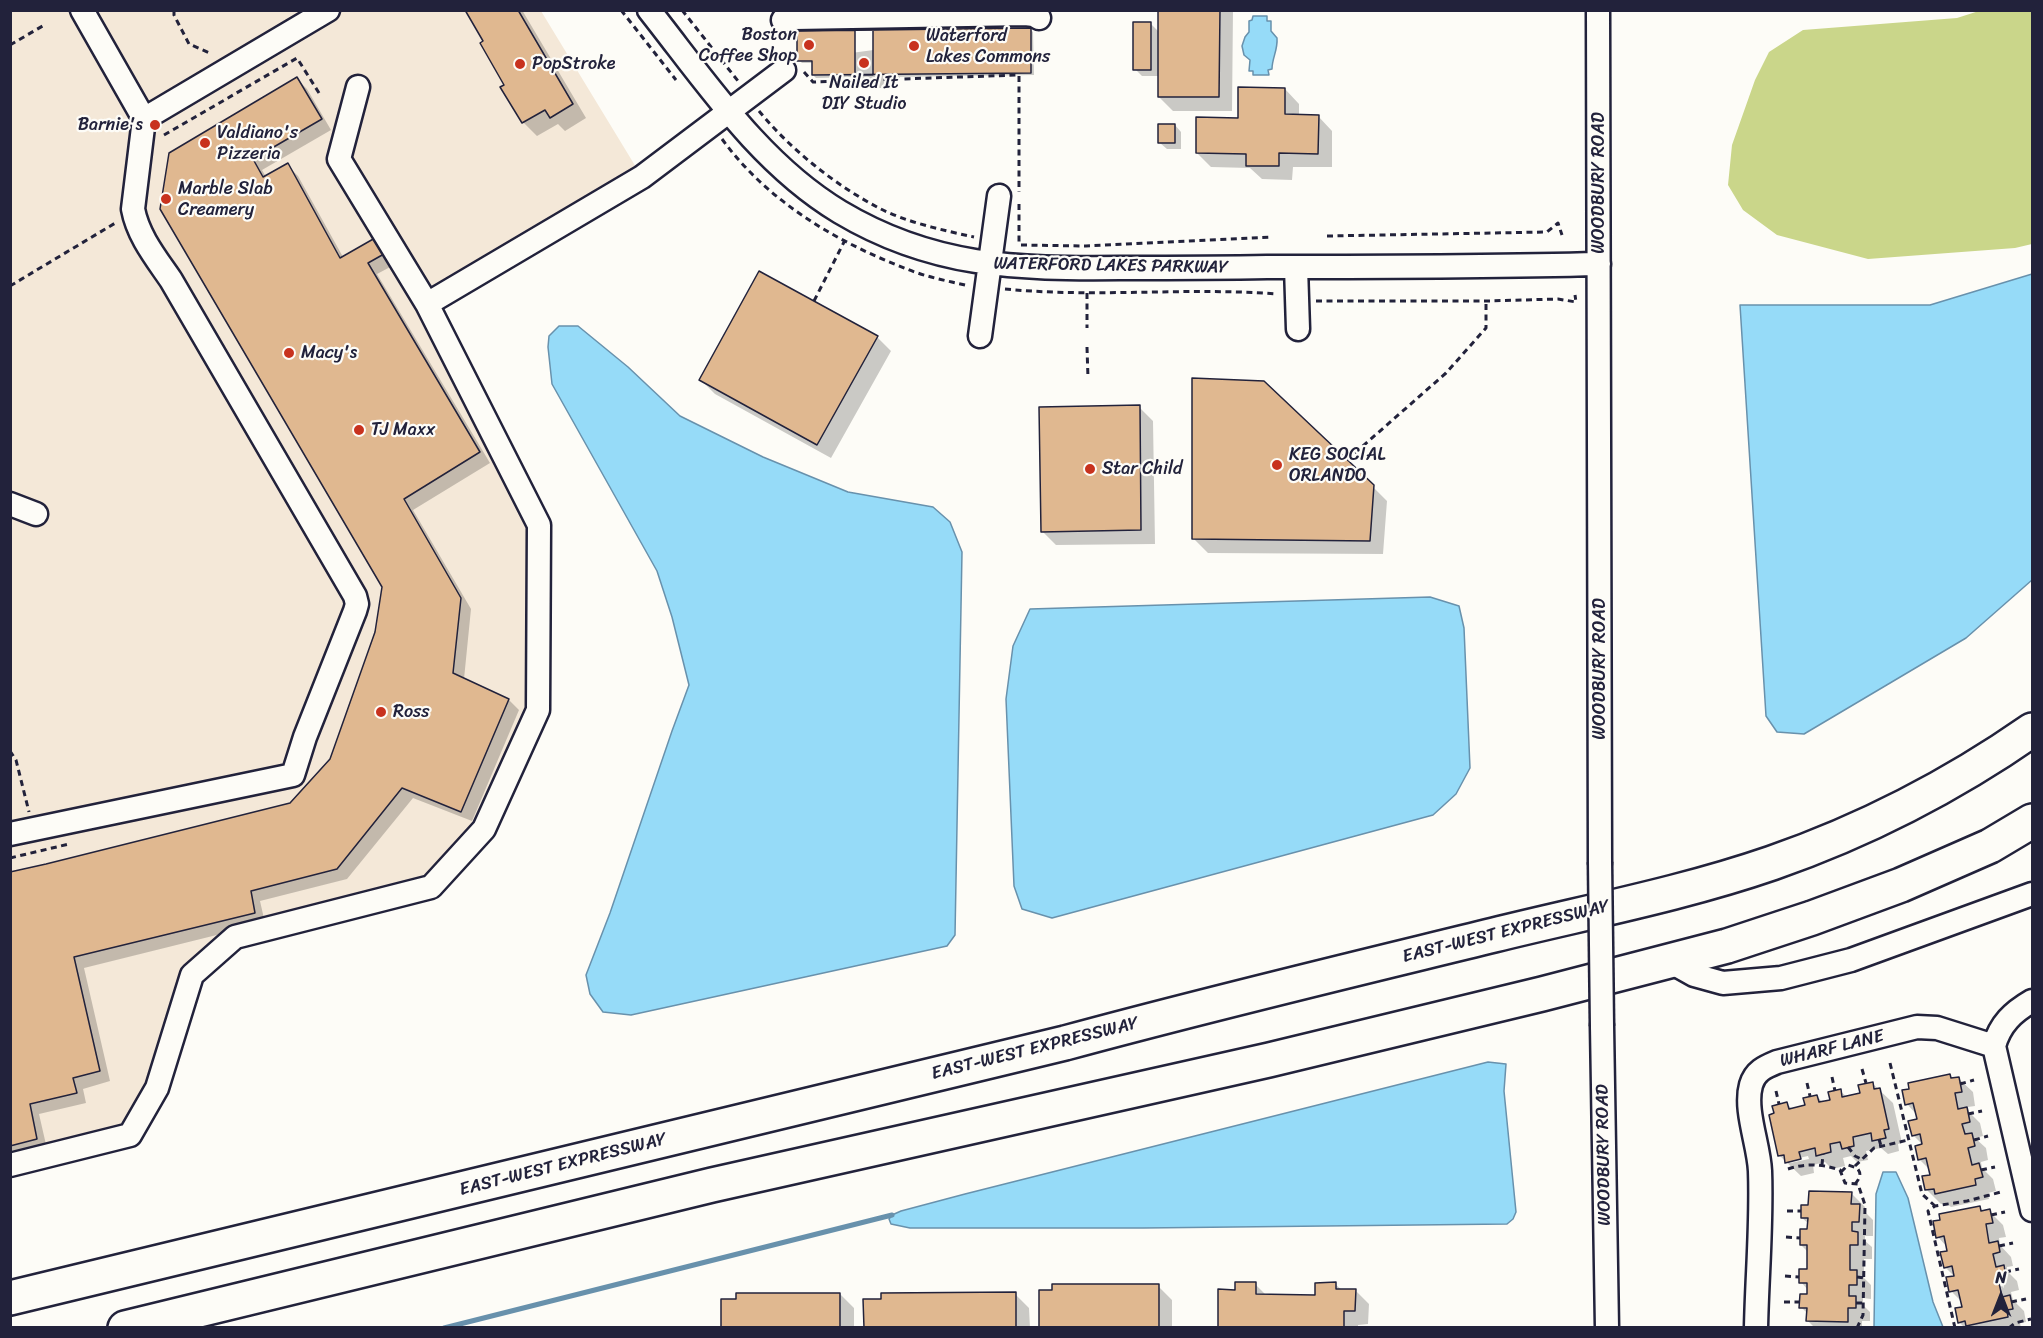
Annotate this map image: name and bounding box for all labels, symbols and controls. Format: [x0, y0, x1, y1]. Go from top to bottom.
place label: Boston Coffee Shop [699, 24, 797, 66]
place label: Waterford Lakes Commons [926, 25, 1050, 68]
marker: Boston Coffee Shop [802, 38, 816, 52]
marker: Waterford Lakes Commons [907, 39, 921, 53]
place label: PopStroke [532, 53, 616, 75]
marker: Nailed It DIY Studio [857, 56, 871, 70]
marker: PopStroke [513, 57, 527, 71]
place label: Nailed It DIY Studio [822, 72, 906, 115]
street label: WOODBURY ROAD [1588, 112, 1610, 254]
place label: Barnie's [78, 114, 143, 136]
marker: Barnie's [148, 118, 162, 132]
place label: Valdiano's Pizzeria [217, 122, 298, 164]
marker: Valdiano's Pizzeria [198, 136, 212, 150]
place label: Marble Slab Creamery [178, 178, 273, 220]
marker: Marble Slab Creamery [159, 192, 173, 206]
street label: WATERFORD LAKES PARKWAY [993, 253, 1229, 279]
place label: Macy's [301, 342, 357, 364]
marker: Macy's [282, 346, 296, 360]
place label: TJ Maxx [371, 419, 435, 441]
marker: TJ Maxx [352, 423, 366, 437]
place label: KEG SOCIAL ORLANDO [1289, 444, 1386, 486]
place label: Star Child [1102, 458, 1183, 480]
marker: KEG SOCIAL ORLANDO [1270, 458, 1284, 472]
marker: Star Child [1083, 462, 1097, 476]
street label: WOODBURY ROAD [1589, 598, 1611, 740]
place label: Ross [393, 701, 430, 723]
marker: Ross [374, 705, 388, 719]
street label: EAST-WEST EXPRESSWAY [1400, 896, 1612, 968]
street label: EAST-WEST EXPRESSWAY [929, 1013, 1141, 1085]
street label: WHARF LANE [1778, 1026, 1886, 1072]
street label: WOODBURY ROAD [1592, 1084, 1616, 1226]
street label: EAST-WEST EXPRESSWAY [457, 1129, 669, 1201]
text: N [1995, 1263, 2007, 1292]
north arrow [1971, 1266, 2031, 1326]

